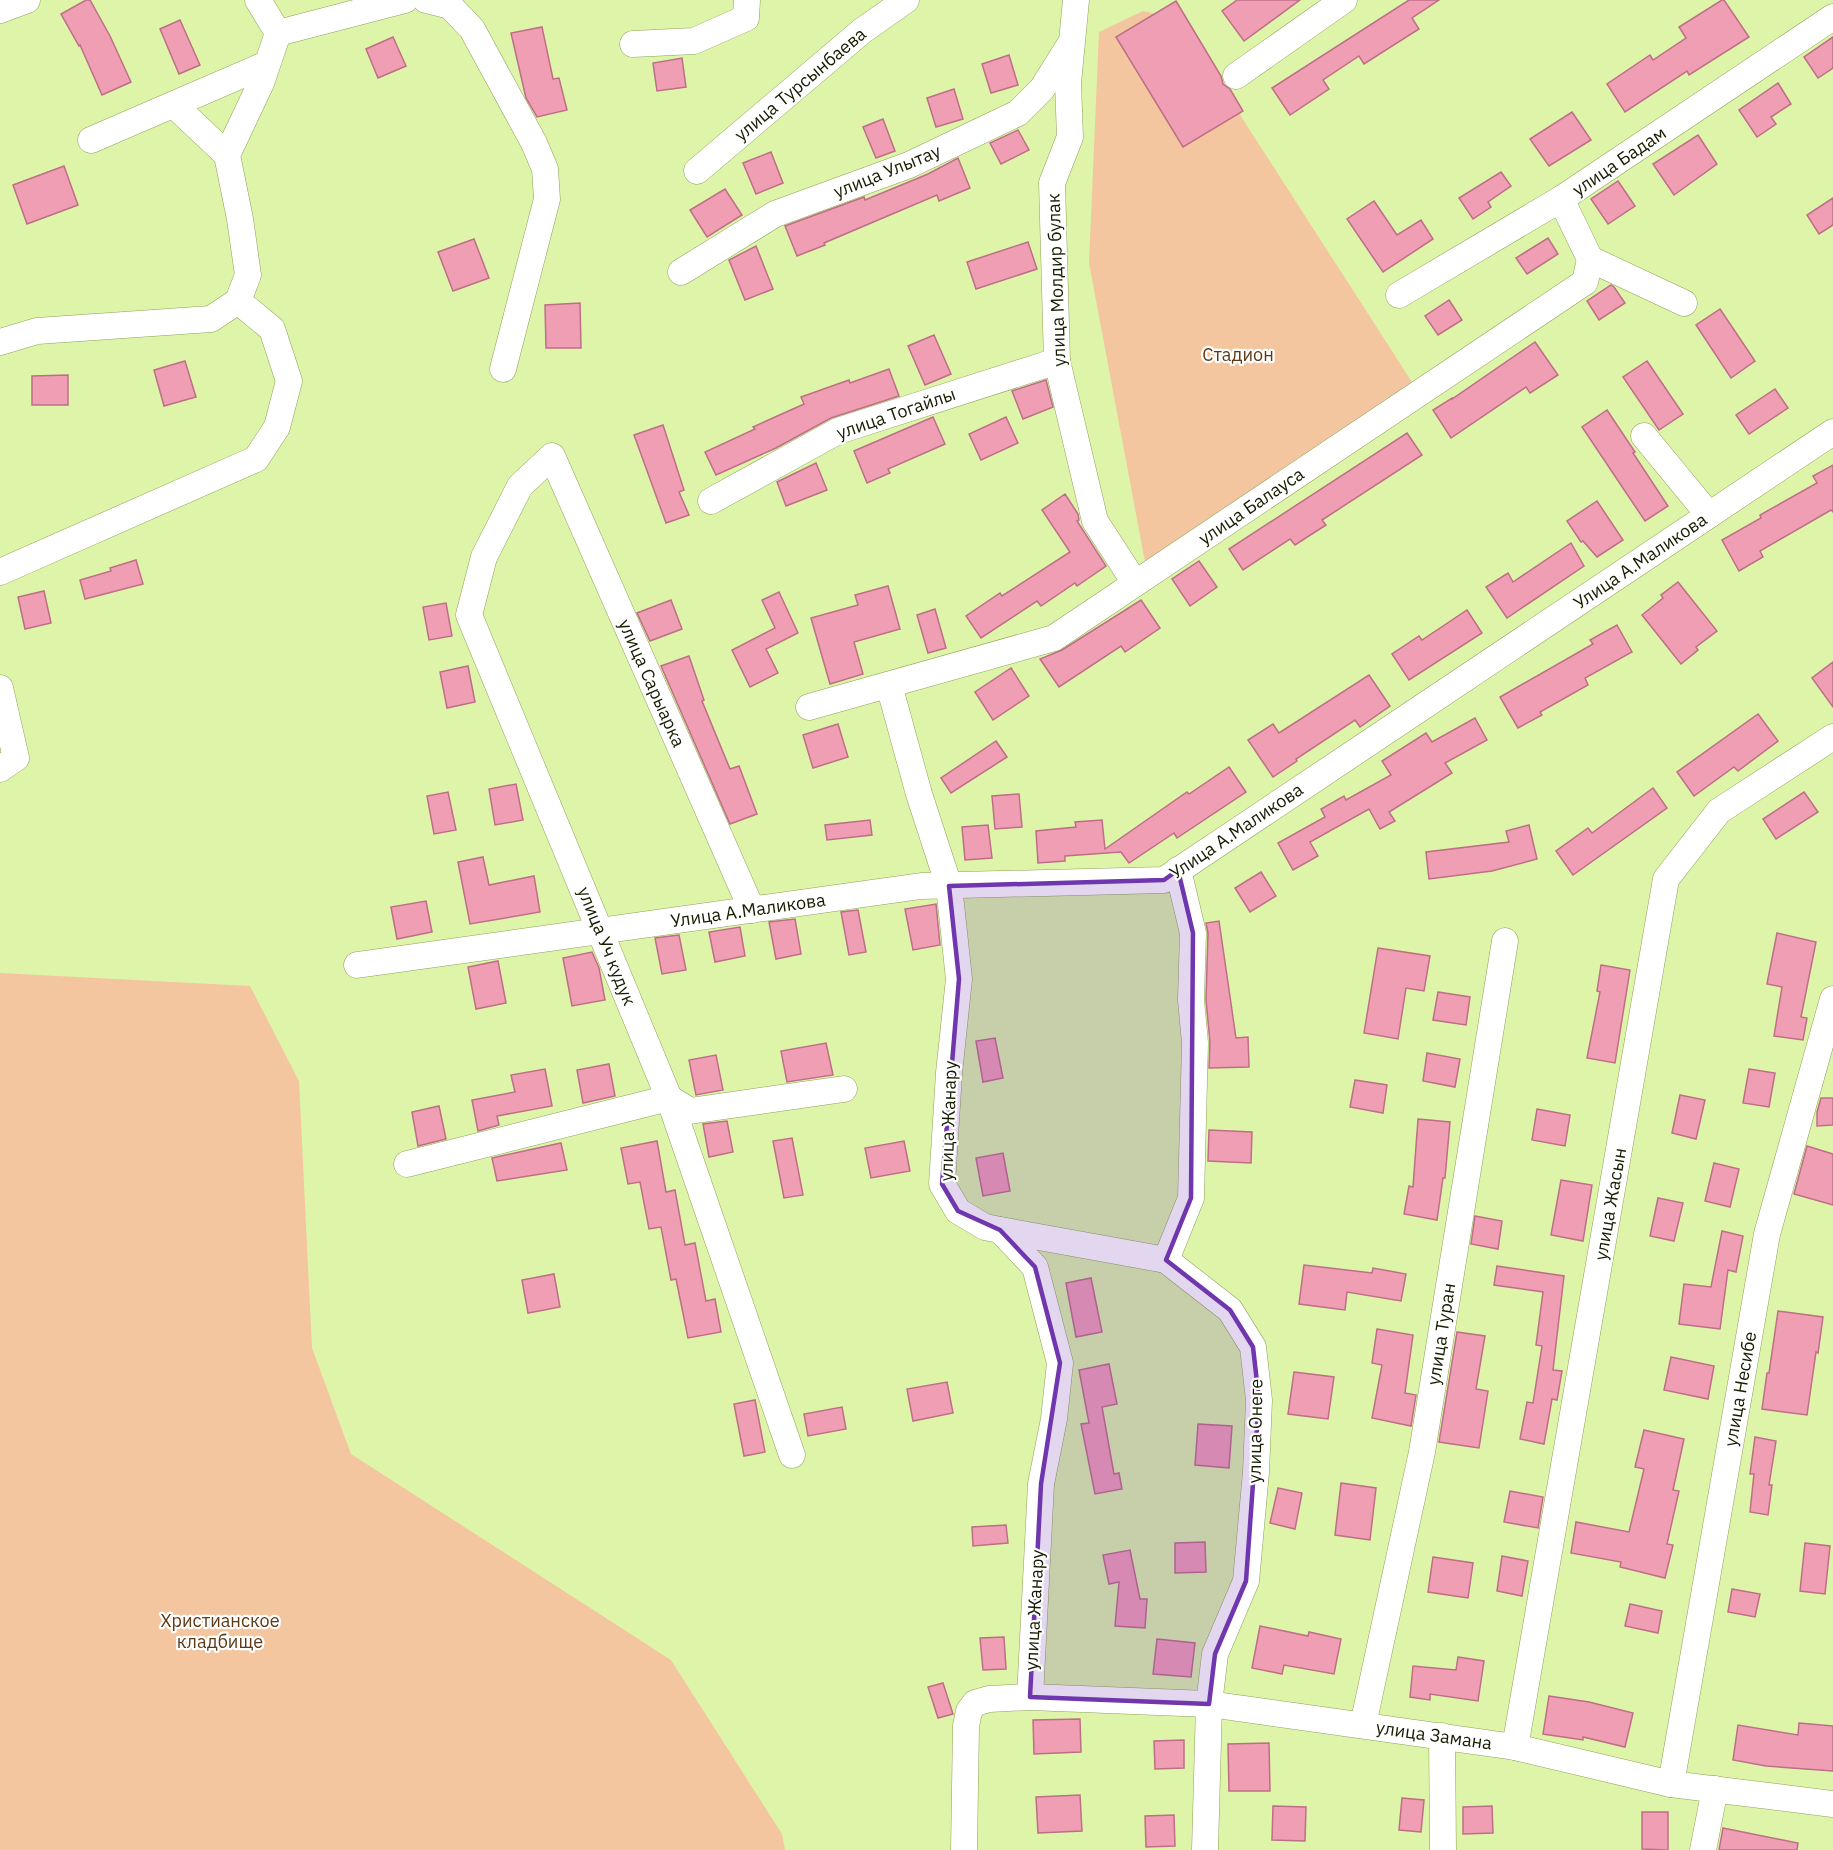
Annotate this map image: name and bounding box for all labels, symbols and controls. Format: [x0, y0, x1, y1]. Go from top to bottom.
street label: улица Турсынбаева [729, 22, 871, 146]
street label: улица Бадам [1568, 121, 1670, 201]
street label: улица Улытау [830, 139, 944, 203]
street label: улица Молдир булак [1041, 193, 1071, 367]
park label: Стадион [1202, 343, 1274, 366]
street label: улица Тогайлы [834, 382, 958, 444]
street label: улица Балауса [1194, 462, 1308, 550]
street label: Улица А.Маликова [1569, 508, 1711, 614]
street label: улица Сарыарка [613, 615, 691, 751]
street label: Улица А.Маликова [1165, 778, 1307, 884]
street label: улица Уч кудук [573, 883, 641, 1009]
street label: Улица А.Маликова [669, 888, 827, 932]
street label: улица Жанару [934, 1060, 962, 1182]
street label: улица Жасын [1589, 1146, 1631, 1262]
street label: улица Туран [1422, 1281, 1460, 1387]
street label: улица Несибе [1719, 1330, 1761, 1448]
street label: улица Онеге [1243, 1378, 1267, 1484]
street label: улица Жанару [1019, 1549, 1049, 1671]
park label: Христианское кладбище [160, 1609, 280, 1653]
street label: улица Замана [1375, 1715, 1494, 1755]

